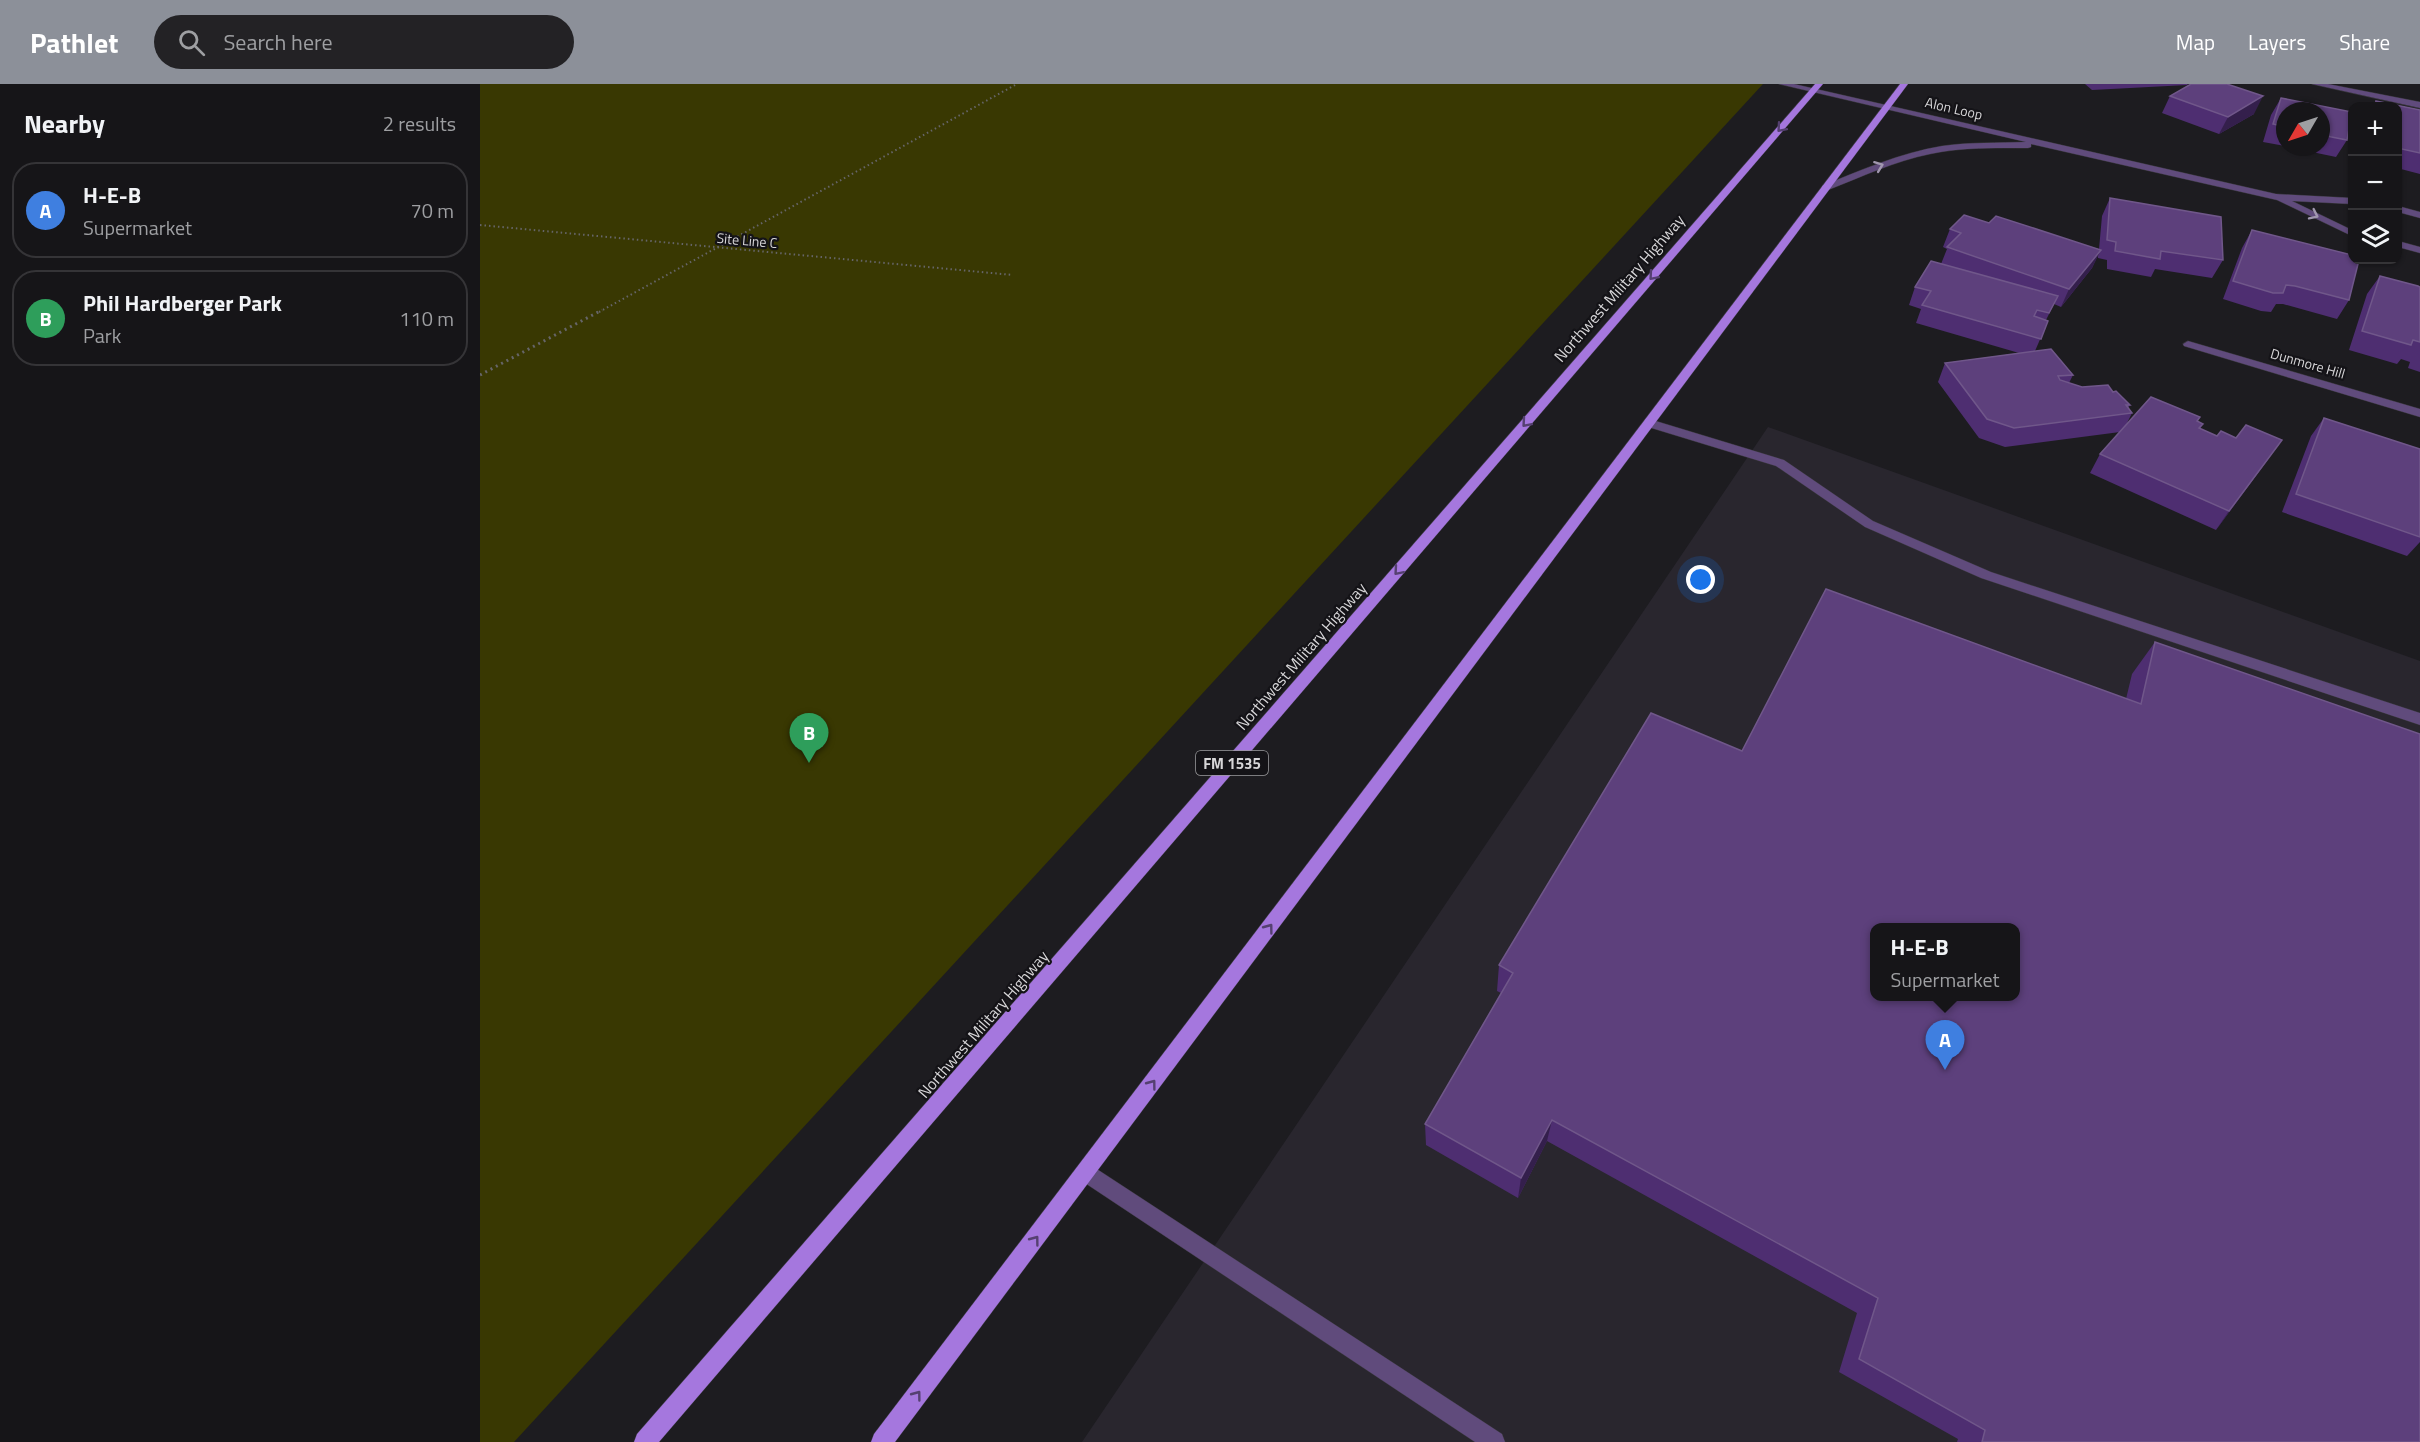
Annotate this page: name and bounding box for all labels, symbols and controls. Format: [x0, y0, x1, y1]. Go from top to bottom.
search box [154, 15, 574, 69]
text: Pathlet [30, 21, 118, 64]
text: Search here [223, 25, 333, 59]
icon: search [175, 26, 208, 59]
text: Map [2176, 26, 2215, 58]
text: Layers [2248, 26, 2306, 58]
text: Share [2339, 26, 2390, 58]
street label: Alon Loop [1923, 91, 1985, 125]
north arrow [2276, 102, 2330, 156]
map controls [2348, 102, 2402, 264]
button: + [2348, 102, 2402, 156]
text: Nearby [24, 104, 105, 143]
text: 2 results [383, 108, 456, 139]
one-way arrow [1777, 121, 1788, 132]
button: − [2348, 156, 2402, 210]
one-way arrow [1873, 161, 1884, 173]
text: H-E-B [83, 178, 141, 212]
text: A [39, 195, 52, 226]
text: 70 m [410, 195, 454, 226]
one-way arrow [2307, 208, 2318, 220]
street label: Northwest Military Highway [1548, 209, 1690, 367]
button: layers [2348, 210, 2402, 264]
text: Supermarket [83, 212, 192, 243]
street label: Site Line C [716, 227, 779, 253]
one-way arrow [1649, 269, 1660, 280]
text: Phil Hardberger Park [83, 286, 282, 320]
text: B [39, 303, 52, 334]
text: 110 m [399, 303, 454, 334]
text: Park [83, 320, 121, 351]
street label: Dunmore Hill [2268, 342, 2348, 384]
one-way arrow [1522, 416, 1533, 427]
one-way arrow [1394, 564, 1405, 575]
your location [1686, 565, 1715, 594]
street label: Northwest Military Highway [1230, 577, 1372, 735]
pin: B [790, 714, 828, 763]
road number: FM 1535 [1196, 751, 1268, 775]
one-way arrow [1262, 923, 1273, 934]
popup [1870, 923, 2020, 1001]
text: H-E-B [1890, 930, 1949, 964]
street label: Northwest Military Highway [912, 945, 1054, 1103]
text: Supermarket [1890, 964, 2000, 995]
pin: A [1926, 1020, 1964, 1070]
one-way arrow [1145, 1079, 1156, 1090]
one-way arrow [1027, 1235, 1038, 1246]
one-way arrow [910, 1391, 921, 1402]

